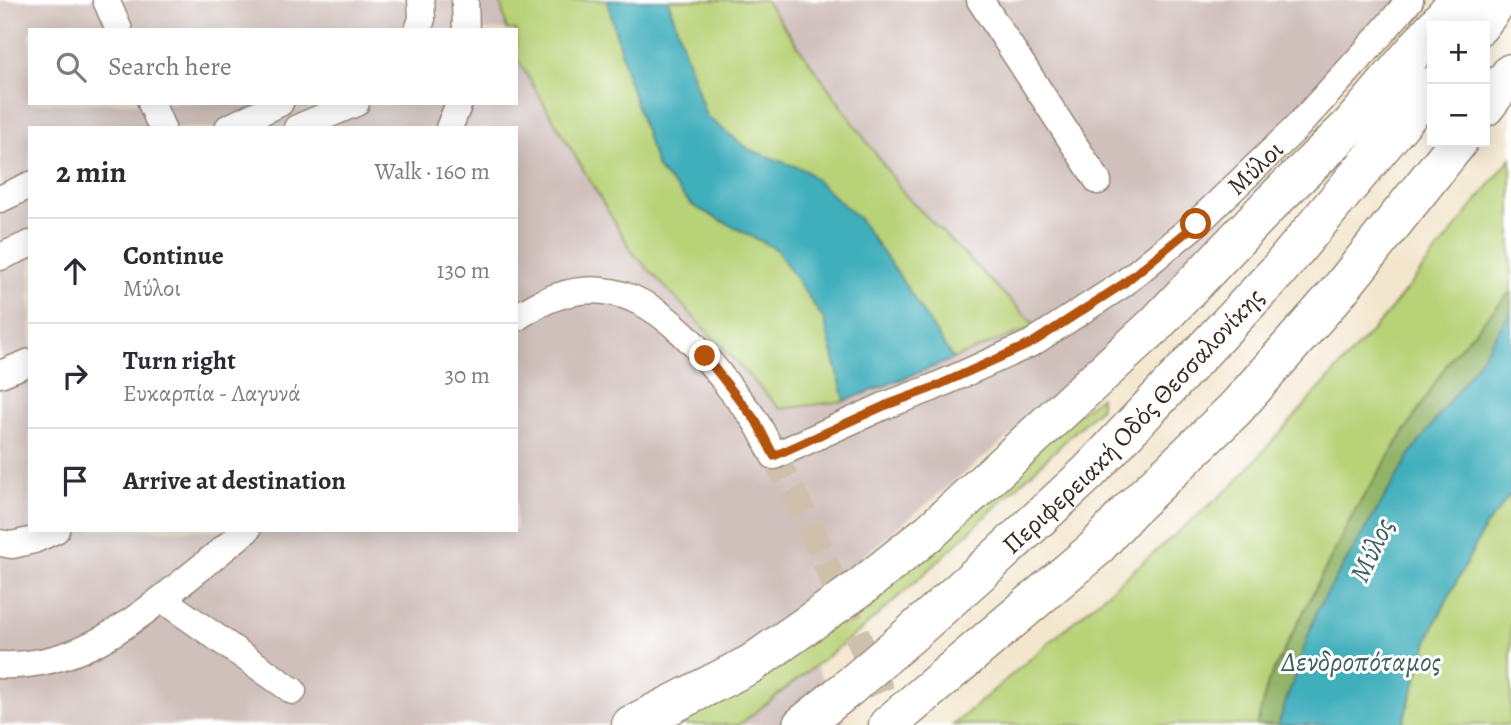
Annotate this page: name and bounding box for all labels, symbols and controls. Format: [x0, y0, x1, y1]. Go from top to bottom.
map controls [1427, 21, 1490, 147]
button: + [1427, 21, 1490, 84]
search box [28, 28, 518, 105]
icon: search [52, 48, 90, 86]
text: Search here [108, 49, 232, 84]
button: − [1427, 84, 1490, 147]
street label: Μύλοι [1219, 132, 1290, 203]
text: 2 min [56, 152, 126, 192]
text: Walk · 160 m [375, 156, 490, 187]
route start [1180, 208, 1211, 239]
text: Continue [123, 238, 224, 273]
icon: ahead [56, 252, 94, 290]
text: 130 m [437, 255, 490, 286]
text: Μύλοι [123, 273, 181, 304]
street label: Περιφερειακή Οδός Θεσσαλονίκης [994, 280, 1271, 561]
route end [689, 340, 720, 371]
text: Turn right [123, 343, 236, 378]
icon: right [56, 357, 94, 395]
text: 30 m [444, 360, 490, 391]
text: Ευκαρπία - Λαγυνά [123, 378, 301, 409]
icon: arrive [56, 462, 94, 500]
text: Arrive at destination [123, 463, 346, 498]
water label: Μύλος [1341, 512, 1403, 588]
water label: Δενδροπόταμος [1280, 643, 1441, 681]

